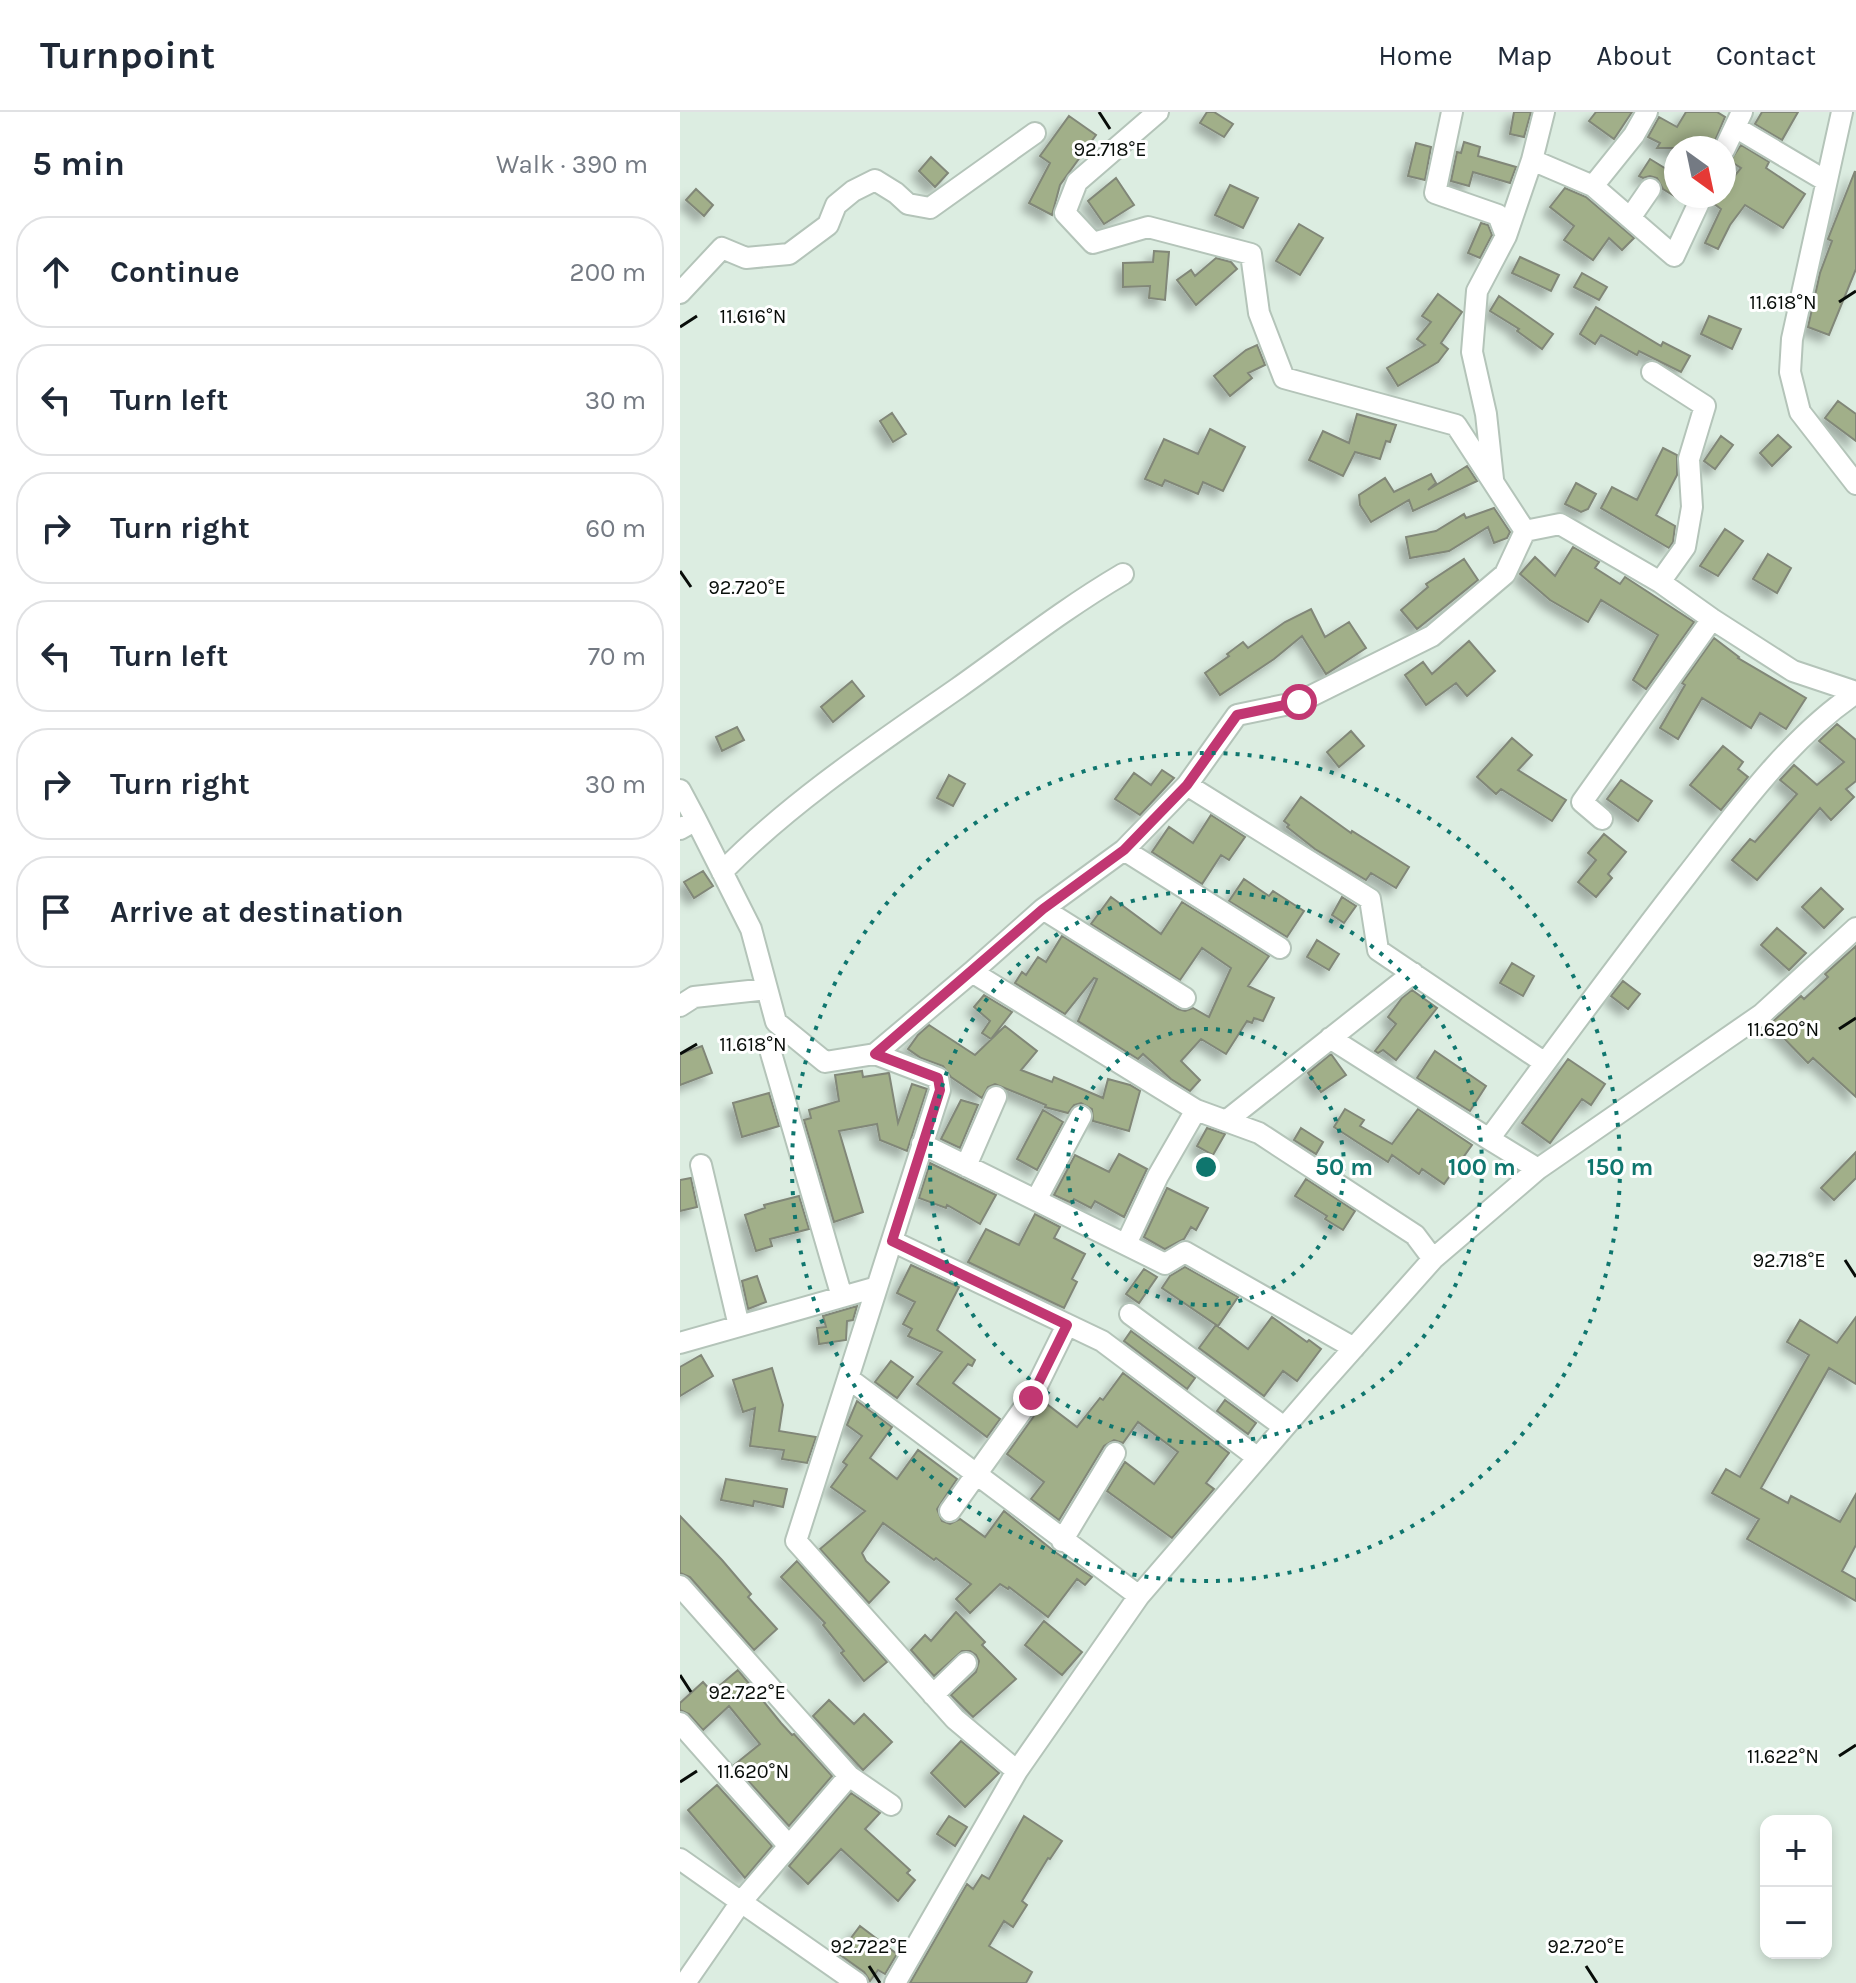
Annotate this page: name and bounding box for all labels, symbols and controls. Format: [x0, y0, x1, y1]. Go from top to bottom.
text: Turnpoint [40, 33, 215, 78]
text: Home [1378, 39, 1453, 72]
text: Map [1497, 39, 1552, 72]
text: About [1596, 39, 1672, 72]
text: Contact [1716, 39, 1816, 72]
north arrow [1664, 136, 1736, 208]
text: 92.718°E [1073, 138, 1147, 161]
text: 5 min [32, 144, 125, 184]
text: Walk · 390 m [496, 149, 648, 180]
icon: ahead [34, 250, 78, 294]
text: Continue [110, 254, 240, 290]
text: 200 m [570, 257, 646, 288]
text: 11.618°N [1749, 291, 1817, 314]
text: 11.616°N [720, 305, 786, 328]
icon: left [34, 378, 78, 422]
text: Turn left [110, 382, 228, 418]
text: 30 m [585, 385, 646, 416]
icon: right [34, 506, 78, 550]
text: Turn right [110, 510, 250, 546]
text: 60 m [585, 513, 646, 544]
text: 92.720°E [708, 576, 786, 599]
icon: left [34, 634, 78, 678]
text: Turn left [110, 638, 228, 674]
text: 70 m [588, 641, 646, 672]
route start [1281, 684, 1317, 720]
icon: right [34, 762, 78, 806]
text: Turn right [110, 766, 250, 802]
text: 30 m [585, 769, 646, 800]
icon: arrive [34, 890, 78, 934]
text: Arrive at destination [110, 894, 404, 930]
text: 11.620°N [1747, 1018, 1819, 1041]
text: 11.618°N [719, 1033, 787, 1056]
centre of rings [1192, 1153, 1220, 1181]
text: 50 m [1315, 1153, 1373, 1181]
text: 100 m [1448, 1153, 1516, 1181]
text: 150 m [1587, 1153, 1653, 1181]
text: 92.718°E [1752, 1249, 1826, 1272]
route end [1013, 1380, 1049, 1416]
text: 92.722°E [708, 1681, 786, 1704]
text: 11.622°N [1747, 1745, 1819, 1768]
text: 11.620°N [717, 1760, 789, 1783]
map controls [1760, 1815, 1832, 1959]
button: + [1760, 1815, 1832, 1887]
button: − [1760, 1887, 1832, 1959]
text: 92.722°E [830, 1935, 908, 1958]
text: 92.720°E [1547, 1935, 1625, 1958]

